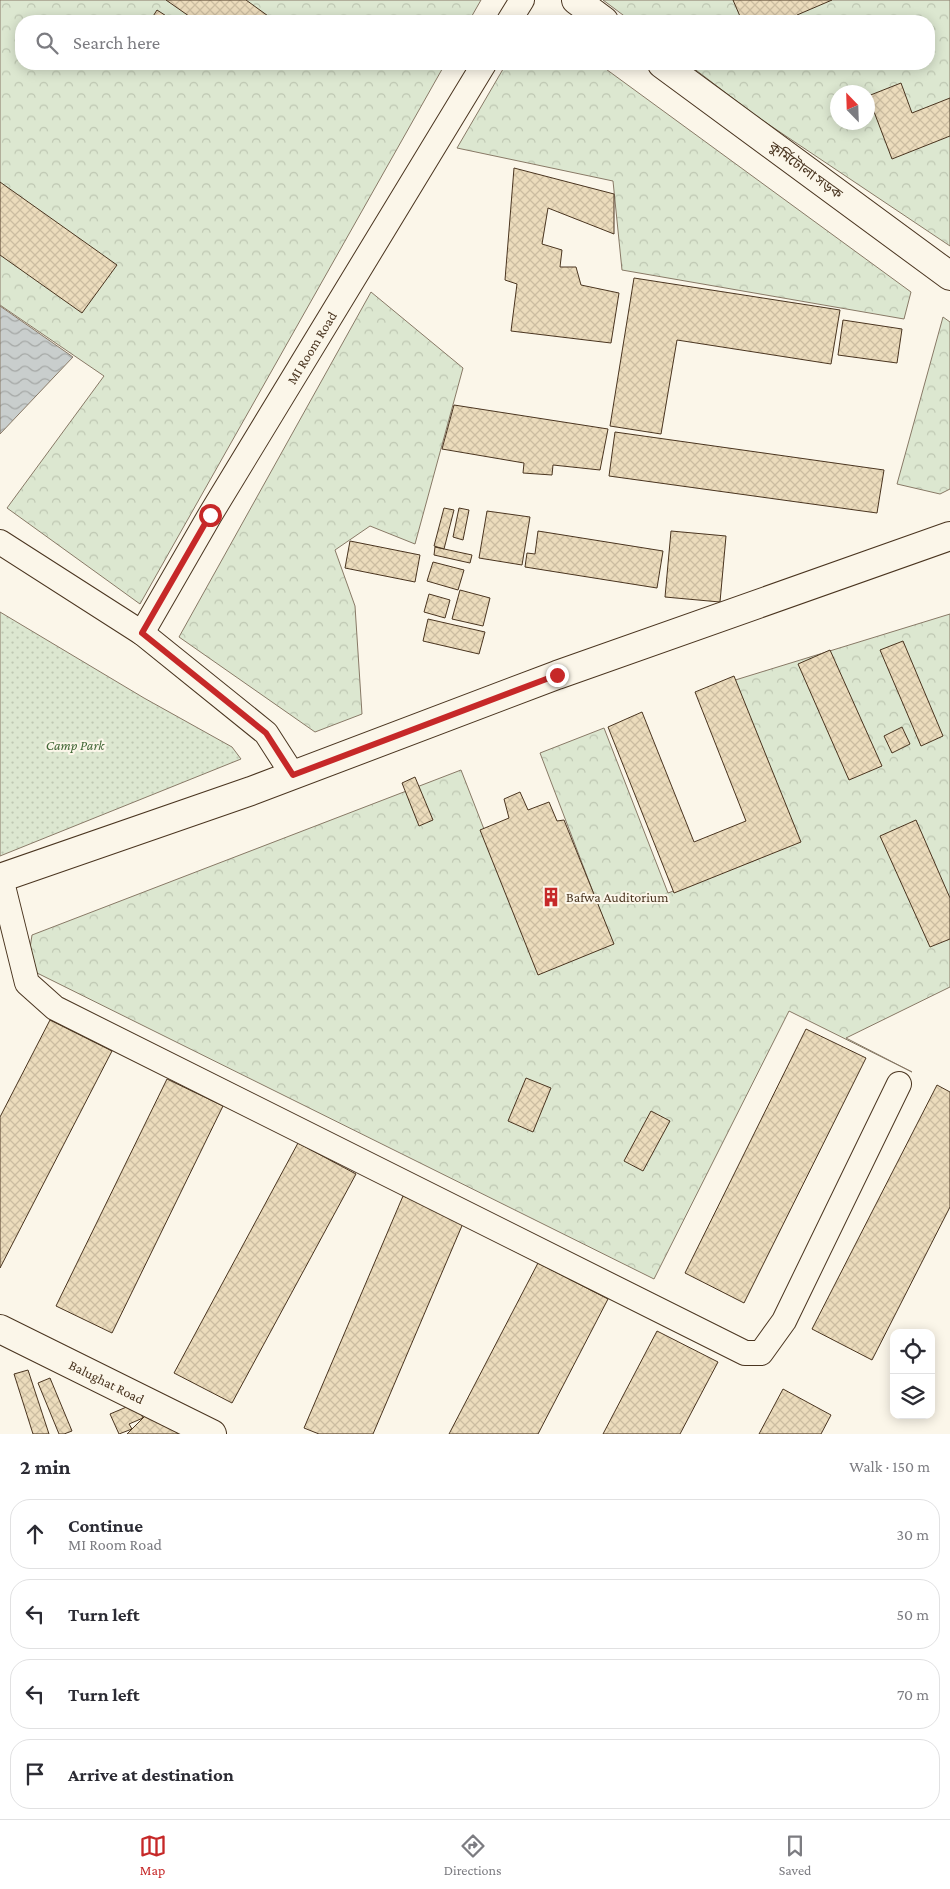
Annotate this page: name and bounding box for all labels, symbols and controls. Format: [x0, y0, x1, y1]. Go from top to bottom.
search box [15, 15, 935, 70]
icon: search [33, 29, 61, 57]
text: Search here [73, 32, 160, 53]
north arrow [830, 85, 875, 130]
street label: কুর্মিটোলা সড়ক [765, 137, 847, 203]
street label: MI Room Road [283, 308, 340, 387]
route start [199, 504, 222, 527]
route end [546, 664, 569, 687]
park label: Camp Park [46, 737, 105, 753]
building icon: Bafwa Auditorium [540, 886, 562, 908]
place label: Bafwa Auditorium [566, 889, 668, 905]
map controls [890, 1329, 935, 1419]
button: locate [890, 1329, 935, 1374]
street label: Balughat Road [66, 1357, 147, 1407]
button: layers [890, 1374, 935, 1419]
text: 2 min [20, 1455, 71, 1479]
text: Walk · 150 m [849, 1458, 930, 1475]
text: Continue [68, 1515, 143, 1536]
icon: ahead [21, 1520, 49, 1548]
text: 30 m [897, 1526, 929, 1543]
text: MI Room Road [68, 1536, 162, 1553]
icon: left [21, 1600, 49, 1628]
text: Turn left [68, 1604, 140, 1625]
text: 50 m [897, 1606, 929, 1623]
icon: left [21, 1680, 49, 1708]
text: Turn left [68, 1684, 140, 1705]
text: 70 m [897, 1686, 929, 1703]
icon: arrive [21, 1760, 49, 1788]
text: Arrive at destination [68, 1764, 234, 1785]
tab: Map [139, 1832, 167, 1878]
tab: Directions [444, 1832, 502, 1878]
tab: Saved [779, 1832, 811, 1878]

